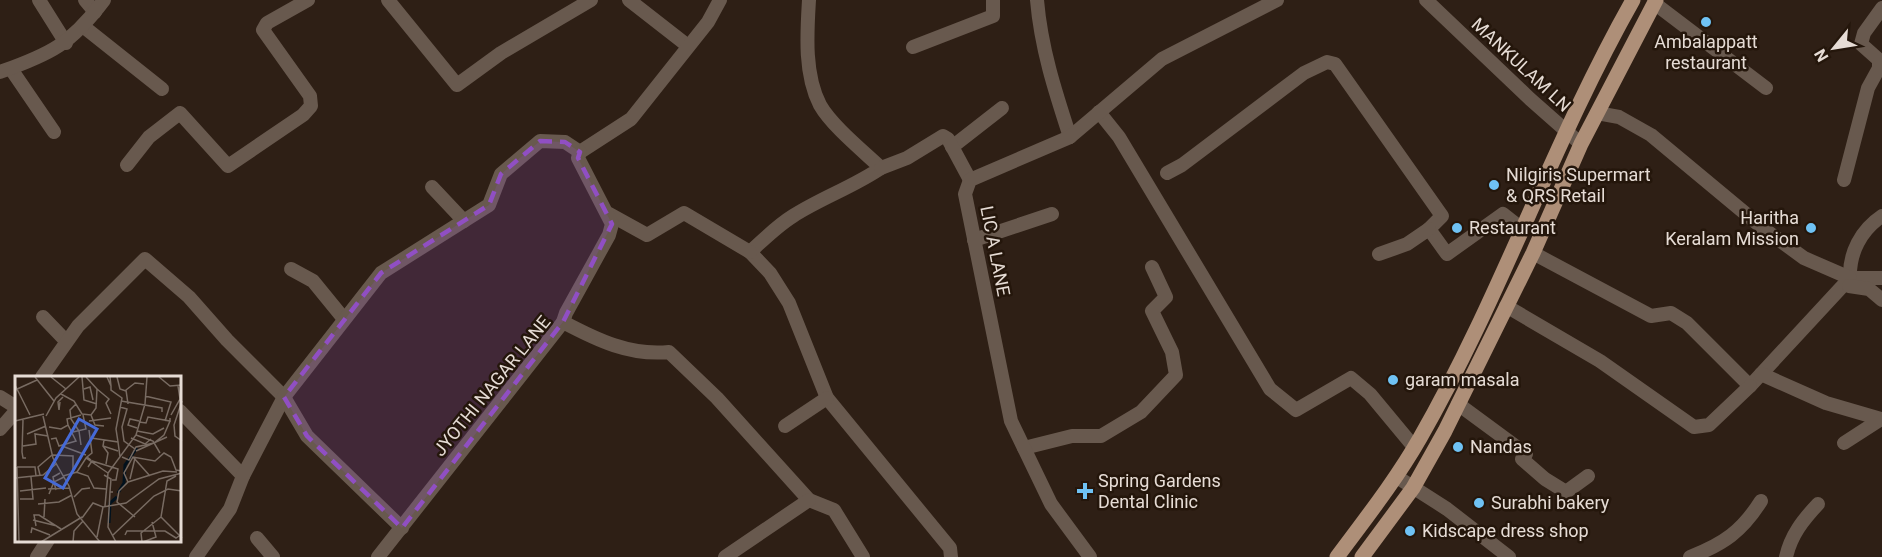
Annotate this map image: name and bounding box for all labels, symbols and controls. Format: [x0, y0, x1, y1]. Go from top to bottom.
street label: MANKULAM LN [1467, 13, 1575, 116]
marker: Ambalappatt restaurant [1699, 15, 1713, 29]
north arrow [1804, 18, 1864, 78]
place label: Ambalappatt restaurant [1654, 31, 1758, 73]
text: N [1810, 46, 1832, 65]
place label: Nilgiris Supermart & QRS Retail [1506, 164, 1651, 206]
marker: Nilgiris Supermart & QRS Retail [1487, 178, 1501, 192]
street label: LIC A LANE [976, 204, 1015, 298]
place label: Haritha Keralam Mission [1665, 207, 1799, 249]
place label: Restaurant [1469, 217, 1556, 238]
marker: Restaurant [1450, 221, 1464, 235]
marker: Haritha Keralam Mission [1804, 221, 1818, 235]
street label: JYOTHI NAGAR LANE [429, 311, 555, 460]
place label: garam masala [1405, 369, 1520, 390]
marker: garam masala [1386, 373, 1400, 387]
inset map [15, 376, 182, 542]
place label: Nandas [1470, 436, 1532, 457]
marker: Nandas [1451, 440, 1465, 454]
place label: Spring Gardens Dental Clinic [1098, 470, 1221, 512]
marker: Spring Gardens Dental Clinic [1076, 482, 1094, 500]
place label: Surabhi bakery [1491, 492, 1610, 513]
marker: Surabhi bakery [1472, 496, 1486, 510]
place label: Kidscape dress shop [1422, 520, 1589, 541]
marker: Kidscape dress shop [1403, 524, 1417, 538]

